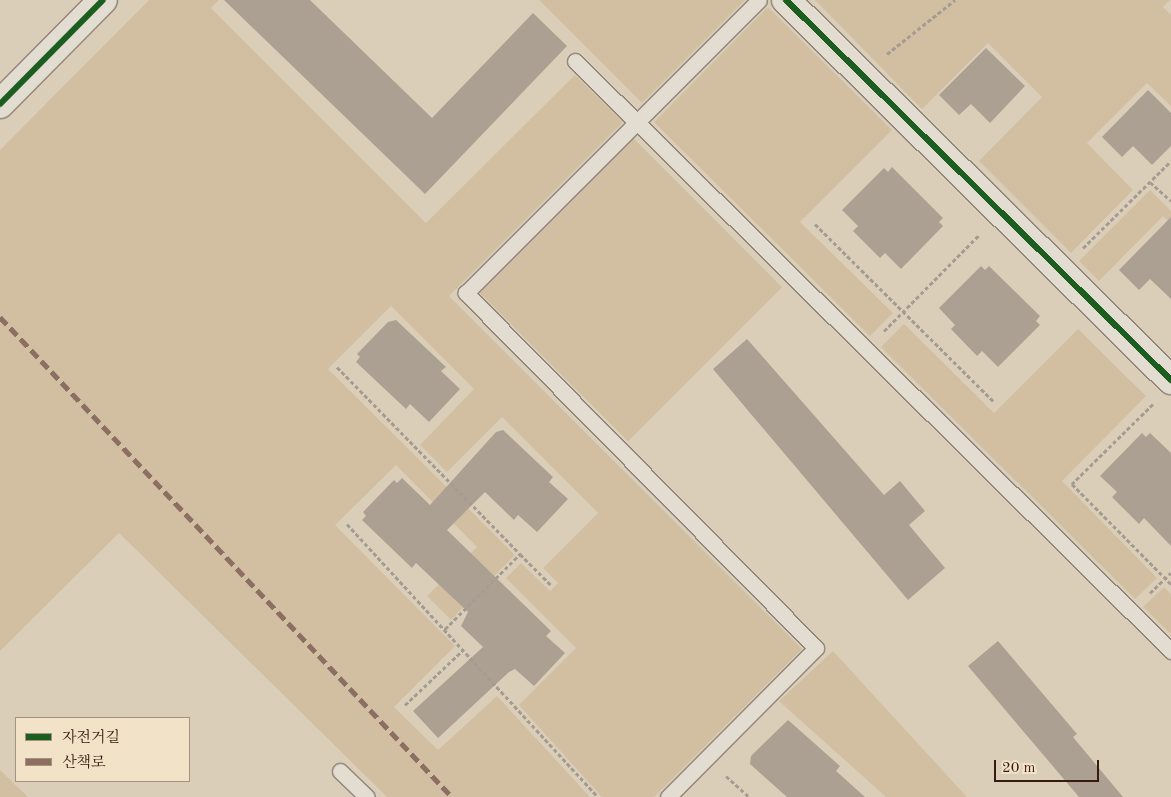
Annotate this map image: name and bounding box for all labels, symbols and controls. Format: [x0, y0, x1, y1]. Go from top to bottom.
legend [15, 717, 190, 782]
text: 자전거길 [62, 731, 120, 746]
scale bar [996, 750, 1101, 782]
text: 산책로 [62, 756, 105, 771]
text: 20 m [1002, 761, 1036, 776]

